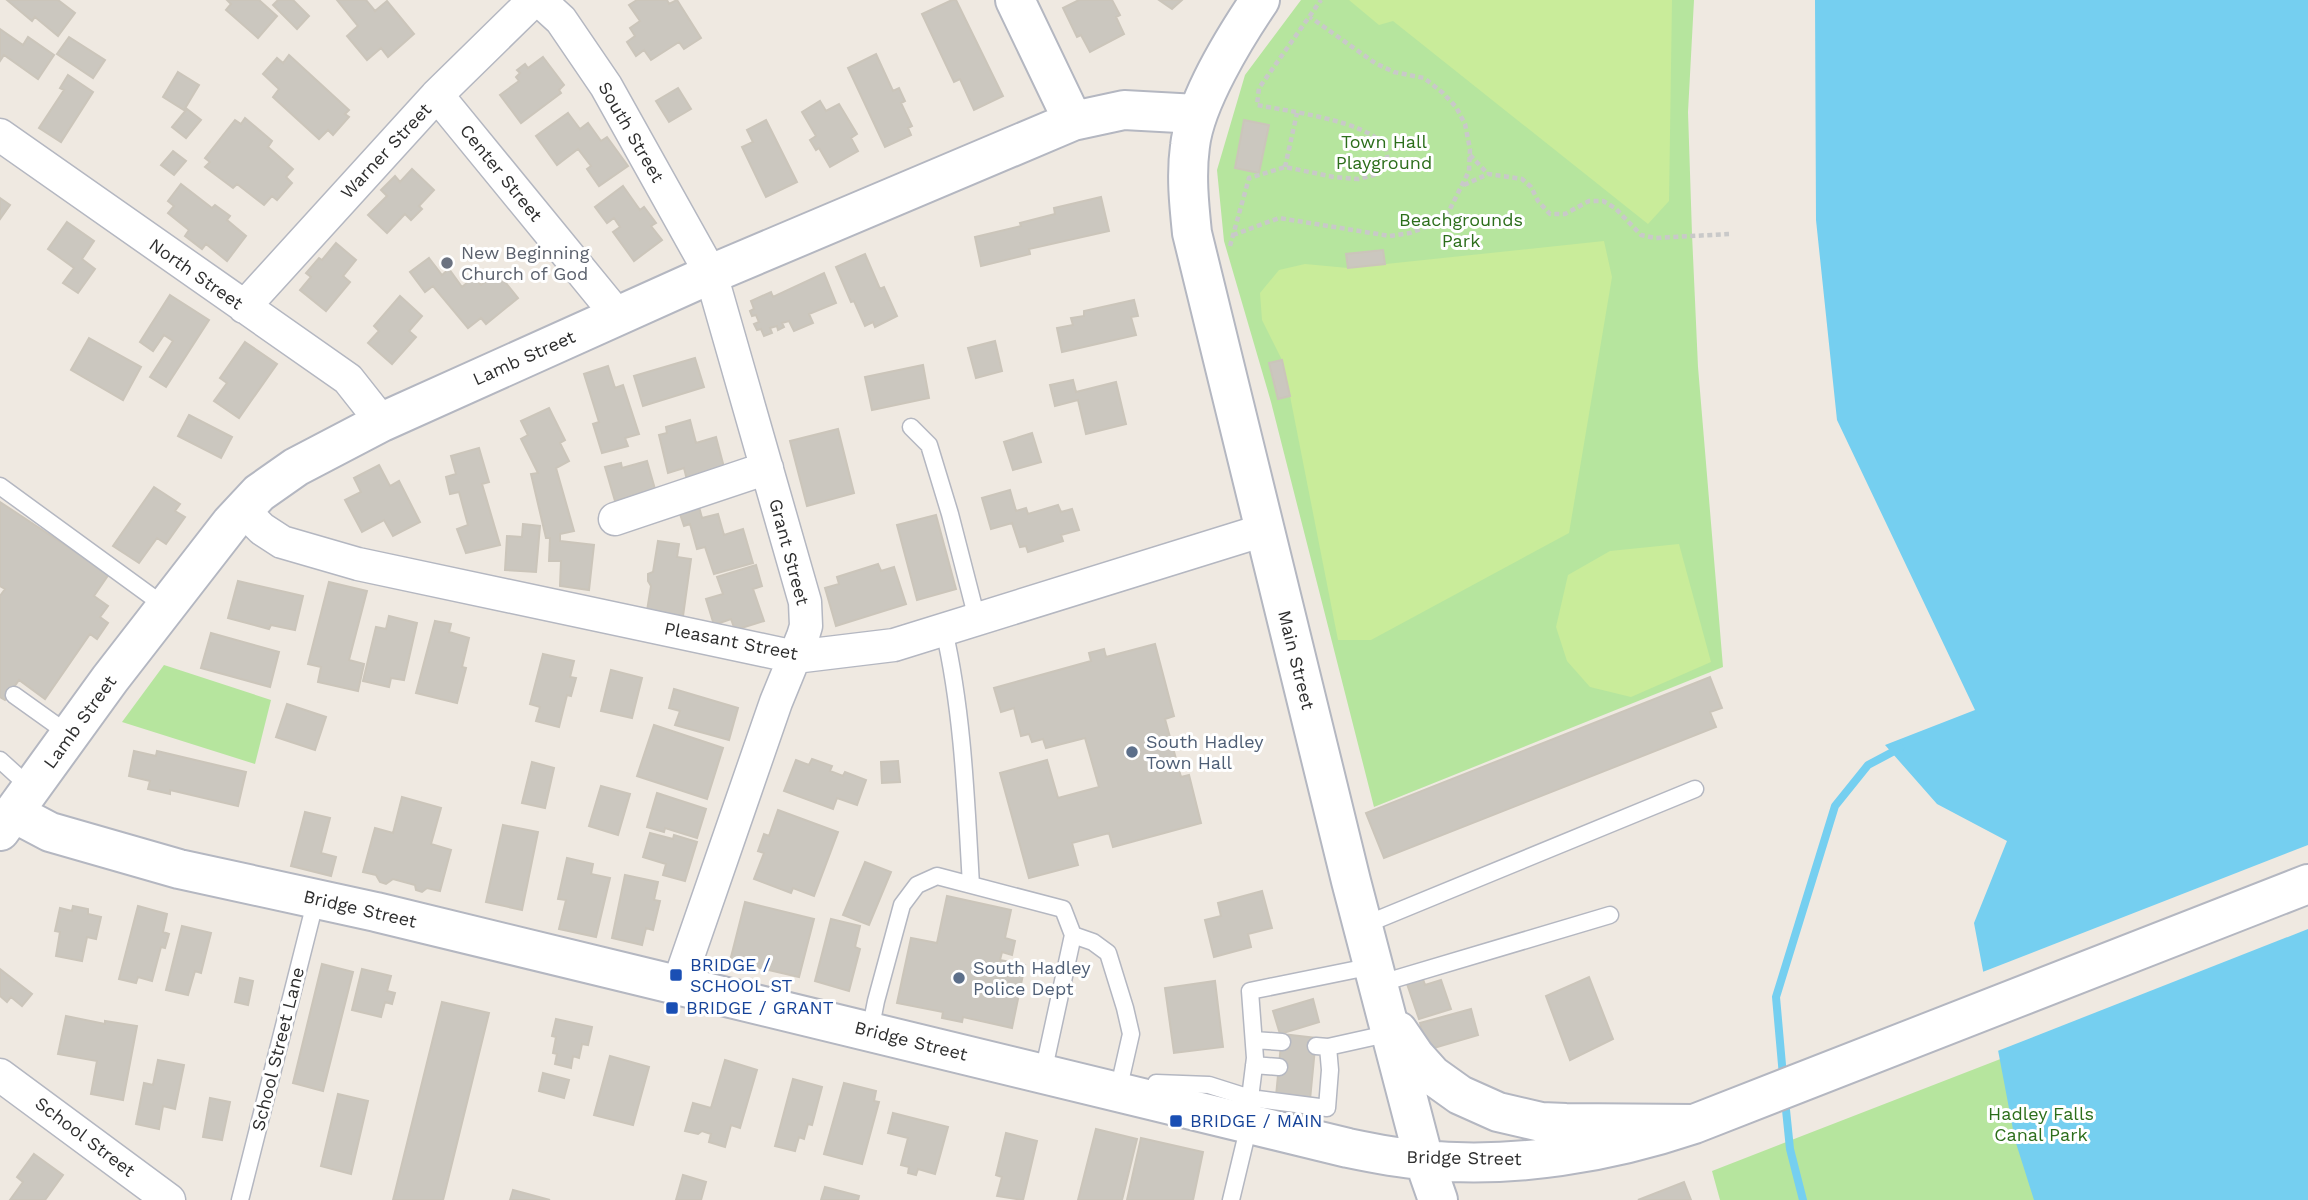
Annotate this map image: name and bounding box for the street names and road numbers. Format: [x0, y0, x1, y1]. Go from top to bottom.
street label: South Street [594, 78, 669, 186]
street label: Warner Street [336, 98, 436, 203]
street label: Center Street [456, 120, 547, 226]
street label: North Street [145, 234, 248, 314]
street label: Lamb Street [469, 325, 579, 389]
street label: Grant Street [765, 496, 814, 608]
street label: Main Street [1274, 608, 1319, 712]
street label: Pleasant Street [663, 617, 800, 664]
street label: Lamb Street [39, 671, 121, 772]
street label: Bridge Street [302, 885, 419, 932]
street label: School Street Lane [247, 965, 308, 1133]
street label: Bridge Street [853, 1016, 970, 1065]
street label: School Street [31, 1092, 140, 1181]
street label: Bridge Street [1406, 1146, 1522, 1169]

